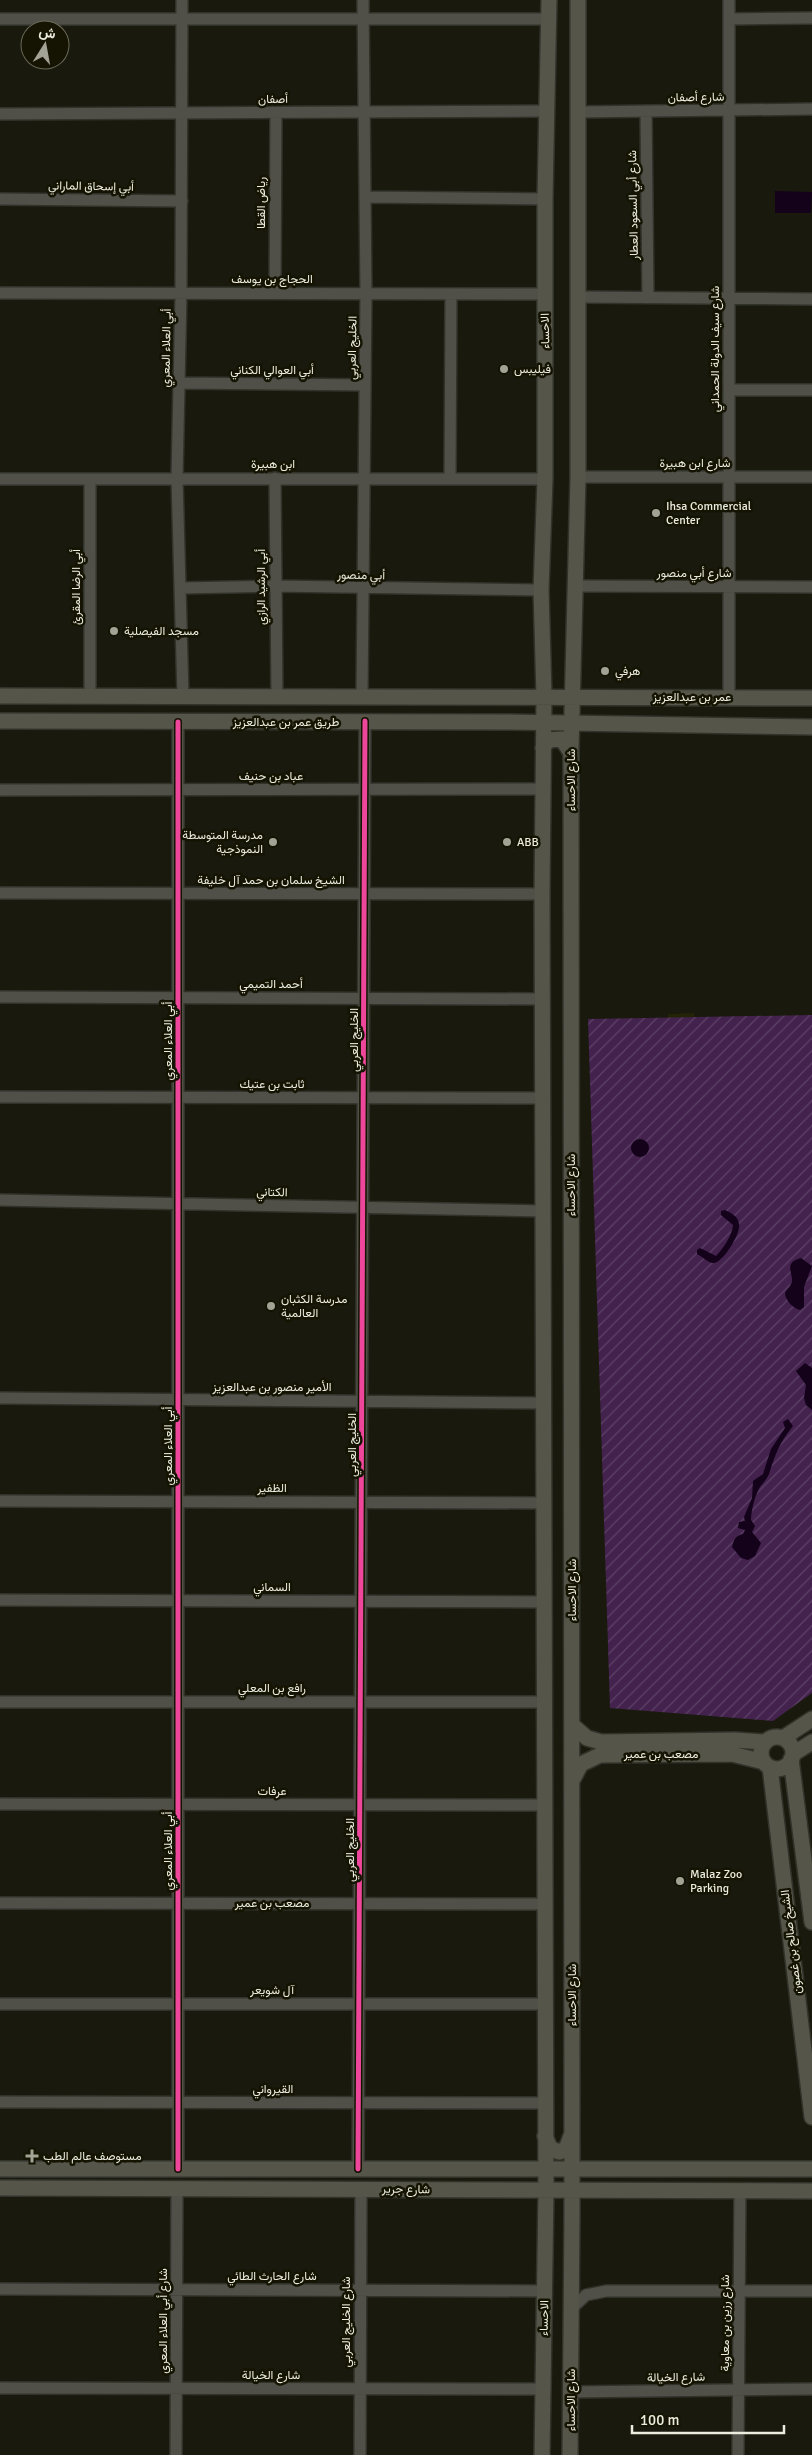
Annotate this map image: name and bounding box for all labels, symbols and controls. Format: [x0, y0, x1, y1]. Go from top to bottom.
north arrow [20, 20, 70, 70]
text: ش [38, 23, 57, 43]
street label: شارع أصفان [667, 90, 725, 106]
street label: أصفان [258, 92, 288, 107]
street label: شارع أبي السعود العطار [625, 150, 644, 261]
street label: رياض القطا [254, 177, 269, 229]
street label: أبي إسحاق الماراني [48, 178, 134, 197]
street label: الحجاج بن يوسف [231, 272, 313, 288]
street label: شارع سيف الدولة الحمداني [708, 286, 725, 412]
street label: أبي العلاء المعري [158, 308, 177, 388]
street label: الاحساء [538, 313, 553, 349]
street label: الخليج العربي [344, 316, 363, 380]
place label: فيليبس [514, 362, 551, 377]
street label: أبي العوالي الكناني [230, 363, 314, 380]
marker: فيليبس [498, 363, 510, 375]
street label: شارع ابن هبيرة [660, 456, 730, 472]
street label: ابن هبيرة [251, 457, 295, 472]
place label: Ihsa Commercial Center [666, 499, 752, 528]
marker: Ihsa Commercial Center [650, 507, 662, 519]
street label: أبي الرضا المقرئ [69, 549, 86, 625]
street label: أبي الرشيد الرازي [254, 549, 271, 625]
street label: شارع أبي منصور [656, 566, 731, 583]
street label: أبي منصور [336, 568, 385, 585]
place label: مسجد الفيصلية [124, 624, 199, 639]
marker: مسجد الفيصلية [108, 625, 120, 637]
place label: هرفي [615, 664, 640, 681]
marker: هرفي [599, 665, 611, 677]
street label: عمر بن عبدالعزيز [652, 690, 731, 705]
street label: طريق عمر بن عبدالعزيز [232, 715, 340, 730]
street label: شارع الاحساء [564, 749, 580, 811]
street label: عباد بن حنيف [239, 769, 303, 784]
place label: مدرسة المتوسطة النموذجية [182, 828, 263, 857]
place label: ABB [517, 835, 539, 850]
marker: مدرسة المتوسطة النموذجية [267, 836, 279, 848]
marker: ABB [501, 836, 513, 848]
street label: الشيخ سلمان بن حمد آل خليفة [197, 873, 345, 889]
street label: أحمد التميمي [239, 977, 303, 994]
street label: أبي العلاء المعري [161, 1001, 178, 1080]
street label: الخليج العربي [347, 1008, 364, 1072]
street label: ثابت بن عتيك [239, 1077, 305, 1092]
street label: شارع الاحساء [564, 1154, 580, 1216]
street label: الكتاني [256, 1185, 288, 1202]
place label: مدرسة الكثبان العالمية [281, 1292, 347, 1321]
marker: مدرسة الكثبان العالمية [265, 1300, 277, 1312]
street label: الأمير منصور بن عبدالعزيز [211, 1380, 332, 1395]
street label: أبي العلاء المعري [161, 1406, 178, 1485]
street label: الخليج العربي [345, 1413, 362, 1477]
street label: الظفير [256, 1481, 287, 1496]
street label: شارع الاحساء [565, 1559, 581, 1621]
street label: السماني [253, 1580, 291, 1597]
street label: رافع بن المعلي [238, 1681, 306, 1698]
street label: مصعب بن عمير [623, 1747, 698, 1762]
street label: عرفات [257, 1784, 287, 1799]
street label: أبي العلاء المعري [161, 1811, 178, 1890]
street label: الخليج العربي [343, 1818, 360, 1882]
place label: Malaz Zoo Parking [690, 1867, 742, 1896]
marker: Malaz Zoo Parking [674, 1875, 686, 1887]
street label: الشيخ صالح بن غصون [778, 1889, 806, 1995]
street label: مصعب بن عمير [234, 1896, 309, 1911]
street label: شارع الاحساء [565, 1964, 581, 2026]
street label: آل شويعر [249, 1983, 295, 1998]
street label: القيرواني [253, 2082, 293, 2099]
marker: مستوصف عالم الطب [25, 2149, 39, 2163]
place label: مستوصف عالم الطب [43, 2149, 142, 2164]
street label: شارع جرير [381, 2182, 430, 2198]
street label: شارع أبي العلاء المعري [156, 2268, 173, 2374]
street label: شارع الحارث الطائي [227, 2269, 317, 2286]
street label: شارع رزين بن معاوية [718, 2275, 734, 2371]
street label: شارع الخليج العربي [339, 2277, 356, 2367]
street label: الاحساء [537, 2300, 552, 2336]
street label: شارع الخيالة [242, 2368, 300, 2384]
street label: شارع الاحساء [564, 2369, 580, 2431]
street label: شارع الخيالة [647, 2369, 705, 2387]
scale bar [632, 2402, 784, 2434]
text: 100 m [640, 2411, 680, 2429]

